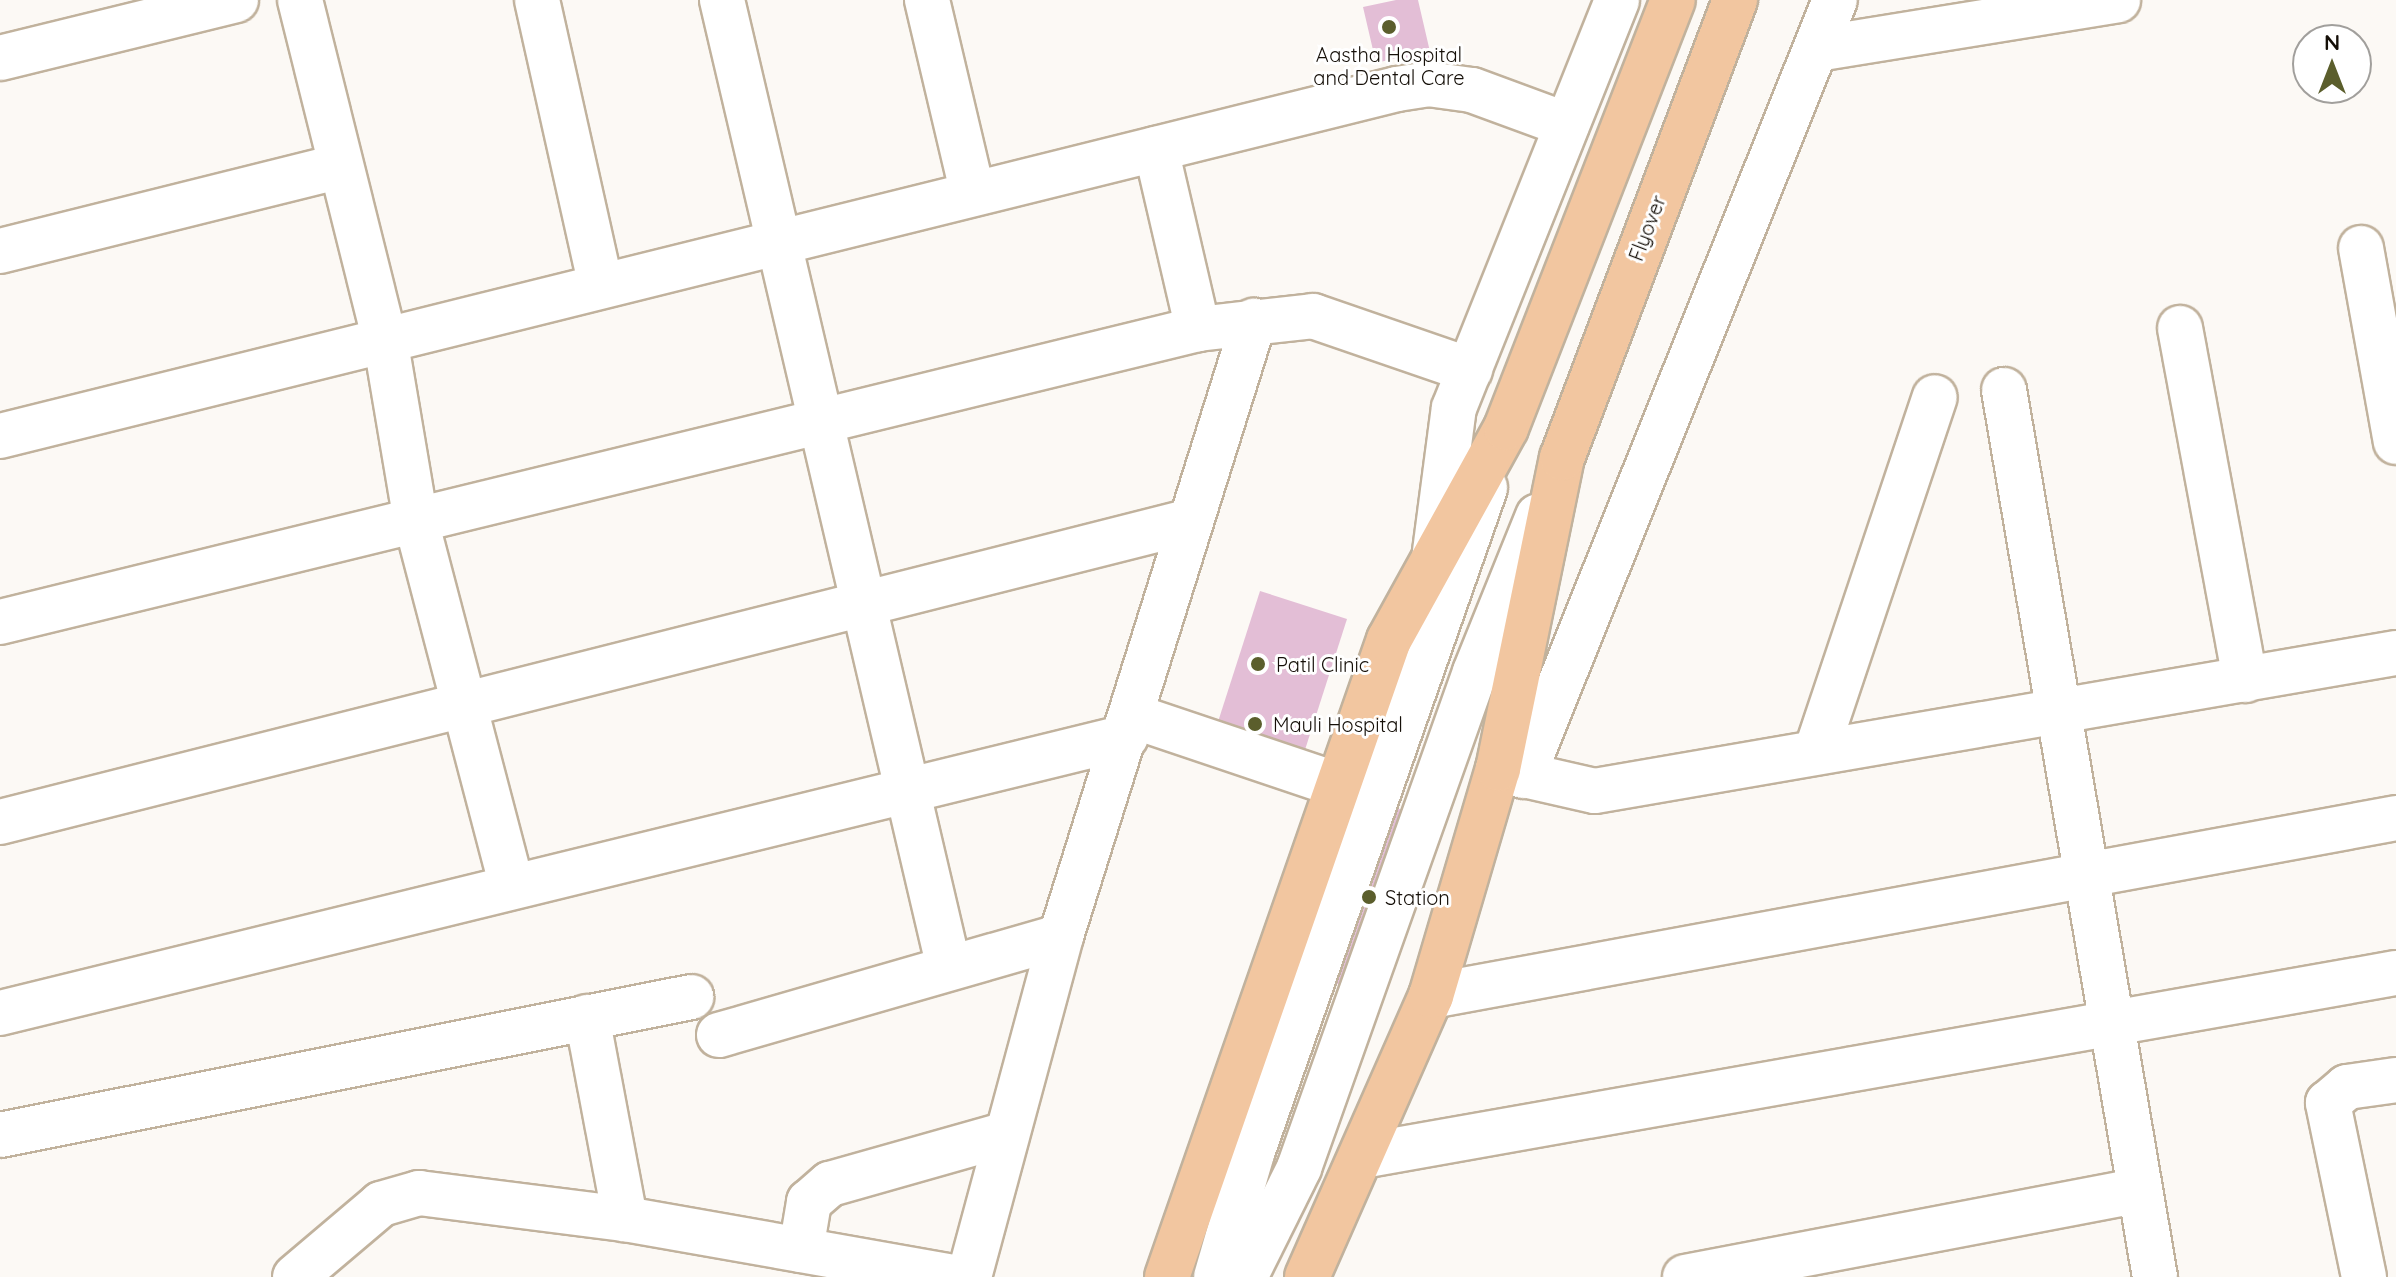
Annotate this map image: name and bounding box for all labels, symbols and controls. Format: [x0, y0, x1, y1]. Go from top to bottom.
marker: Aastha Hospital and Dental Care [1378, 16, 1400, 38]
north arrow [2292, 24, 2372, 104]
text: N [2324, 28, 2340, 56]
place label: Aastha Hospital and Dental Care [1313, 42, 1465, 89]
street label: Flyover [1624, 192, 1670, 264]
place label: Patil Clinic [1276, 652, 1369, 676]
marker: Patil Clinic [1247, 653, 1269, 675]
place label: Mauli Hospital [1273, 712, 1403, 736]
marker: Mauli Hospital [1244, 713, 1266, 735]
place label: Station [1385, 885, 1450, 909]
marker: Station [1360, 888, 1378, 906]

